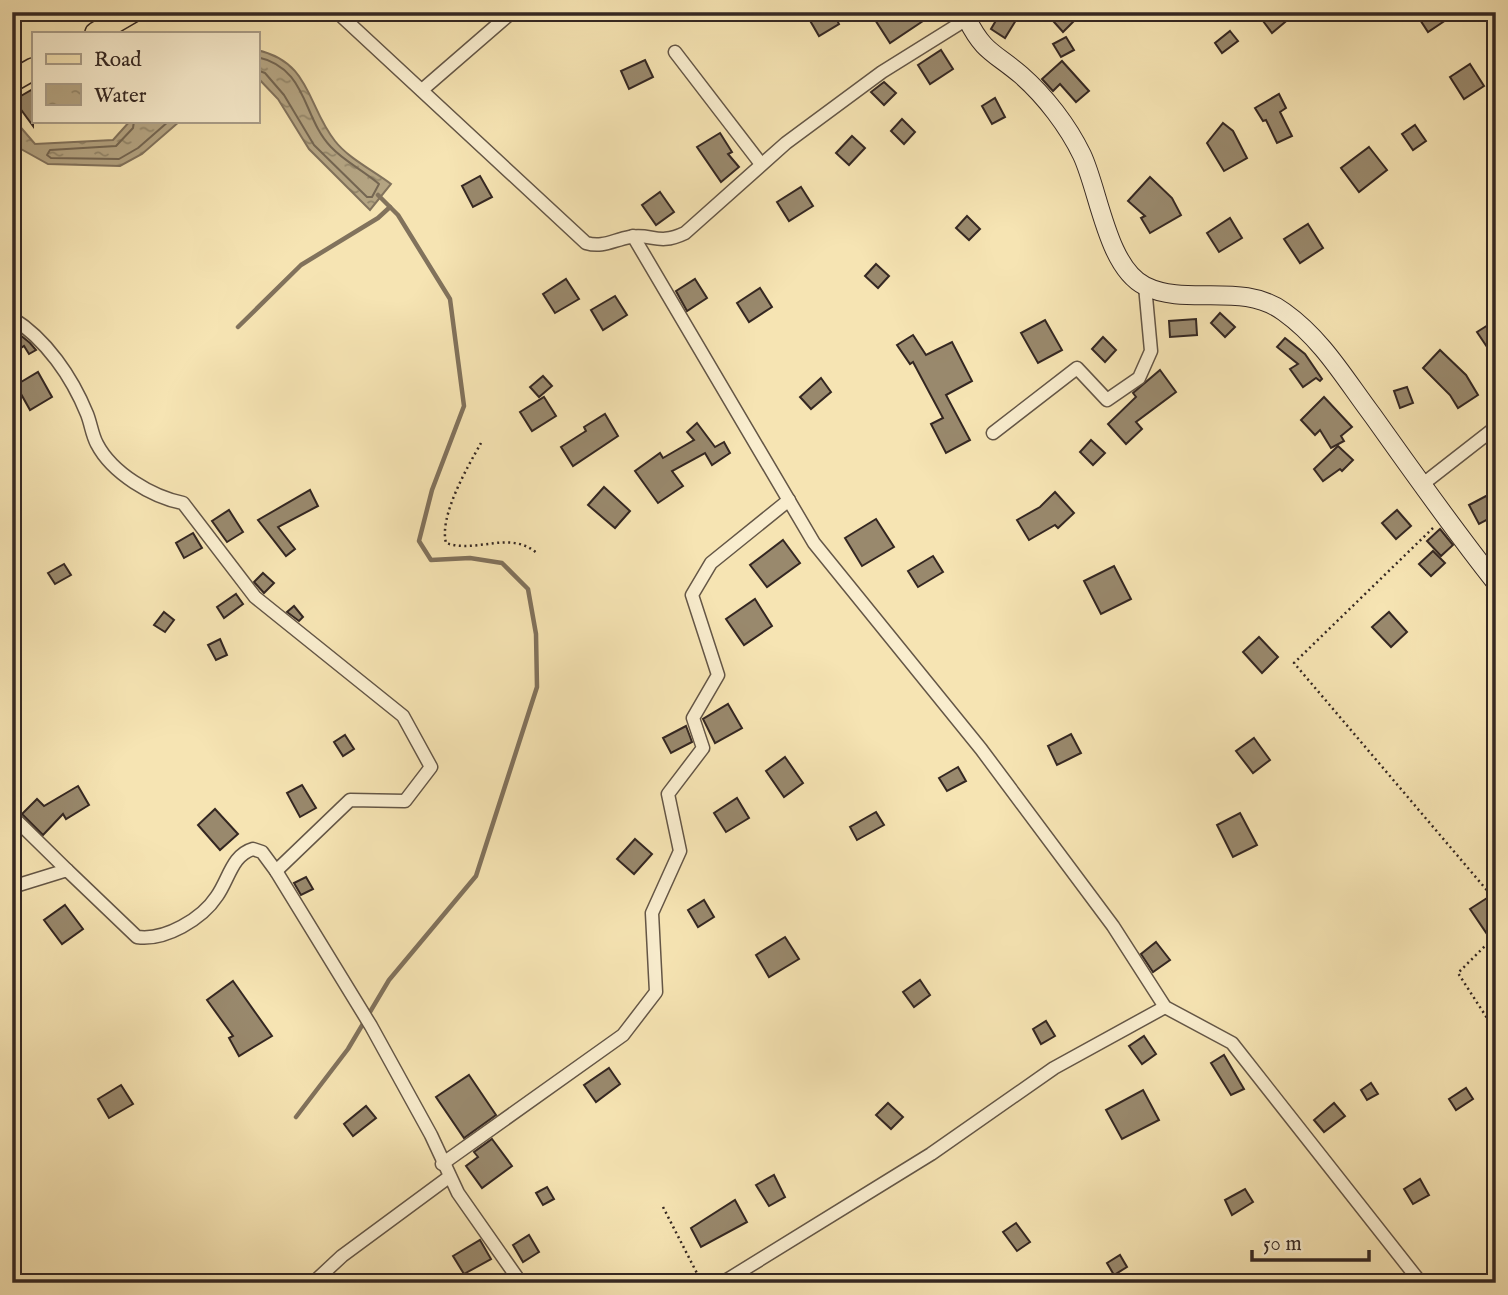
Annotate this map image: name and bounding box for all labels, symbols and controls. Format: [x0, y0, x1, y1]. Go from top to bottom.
legend [32, 32, 259, 122]
text: Road [94, 47, 142, 74]
text: Water [94, 83, 147, 110]
scale bar [1252, 1218, 1370, 1262]
text: 50 m [1263, 1231, 1302, 1258]

